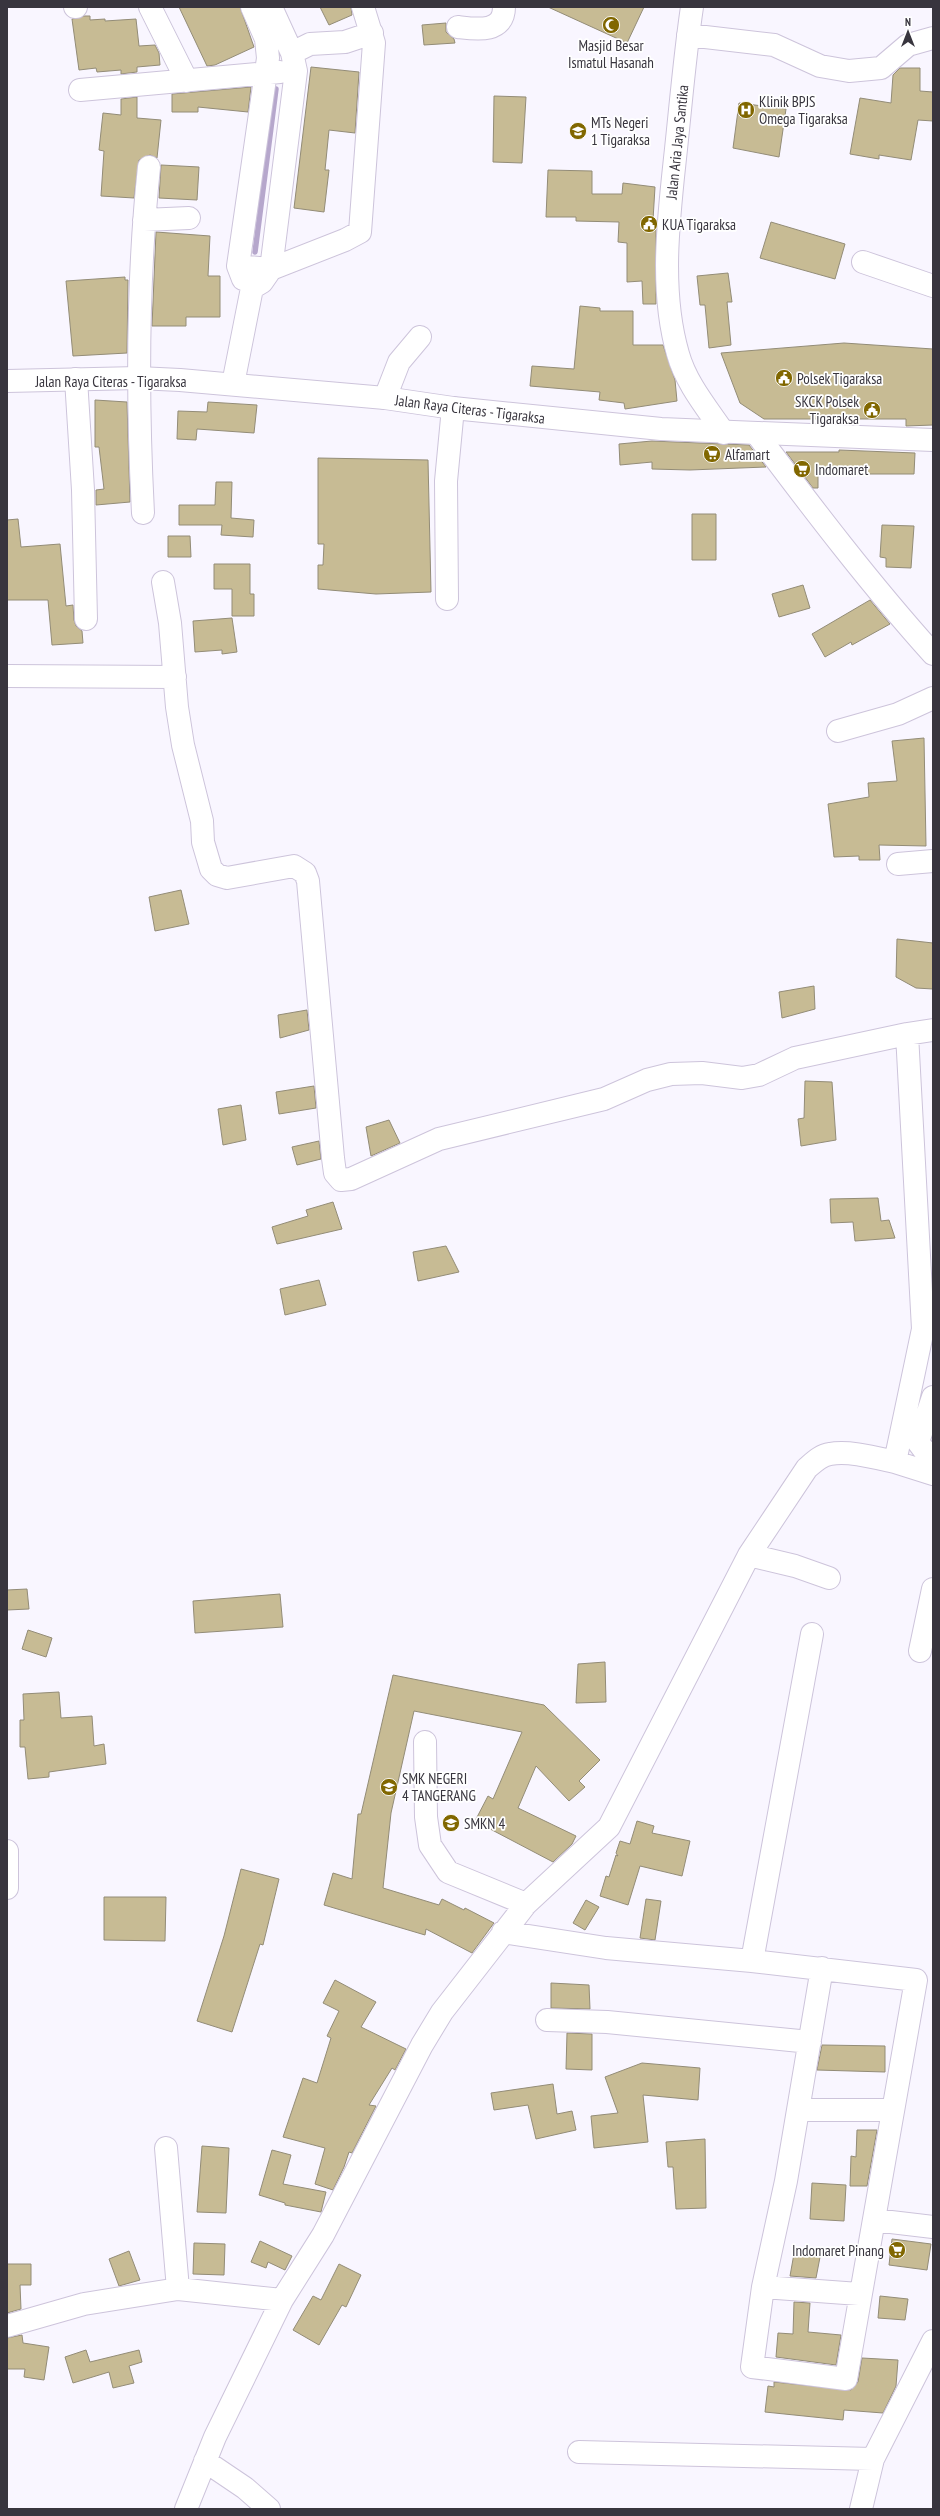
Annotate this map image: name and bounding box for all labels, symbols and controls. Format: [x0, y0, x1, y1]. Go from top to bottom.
north arrow [888, 12, 928, 52]
mosque icon: Masjid Besar Ismatul Hasanah [601, 15, 621, 35]
text: N [905, 15, 911, 29]
place label: Masjid Besar Ismatul Hasanah [568, 36, 654, 72]
street label: Jalan Aria Jaya Santika [661, 84, 692, 201]
place label: Klinik BPJS Omega Tigaraksa [759, 92, 848, 128]
hospital icon: Klinik BPJS Omega Tigaraksa [736, 100, 756, 120]
place label: MTs Negeri 1 Tigaraksa [591, 113, 650, 149]
school or university icon: MTs Negeri 1 Tigaraksa [568, 121, 588, 141]
public building icon: KUA Tigaraksa [639, 214, 659, 234]
place label: KUA Tigaraksa [662, 215, 736, 234]
public building icon: Polsek Tigaraksa [774, 368, 794, 388]
place label: Polsek Tigaraksa [797, 369, 882, 388]
street label: Jalan Raya Citeras - Tigaraksa [34, 372, 187, 391]
street label: Jalan Raya Citeras - Tigaraksa [393, 390, 546, 428]
place label: SKCK Polsek Tigaraksa [795, 392, 859, 428]
public building icon: SKCK Polsek Tigaraksa [862, 400, 882, 420]
supermarket icon: Alfamart [702, 444, 722, 464]
place label: Alfamart [725, 445, 770, 464]
supermarket icon: Indomaret [792, 459, 812, 479]
place label: Indomaret [815, 460, 868, 479]
place label: SMK NEGERI 4 TANGERANG [402, 1769, 476, 1805]
school or university icon: SMK NEGERI 4 TANGERANG [379, 1777, 399, 1797]
school or university icon: SMKN 4 [441, 1813, 461, 1833]
place label: SMKN 4 [464, 1814, 506, 1833]
supermarket icon: Indomaret Pinang [887, 2240, 907, 2260]
place label: Indomaret Pinang [792, 2241, 884, 2260]

